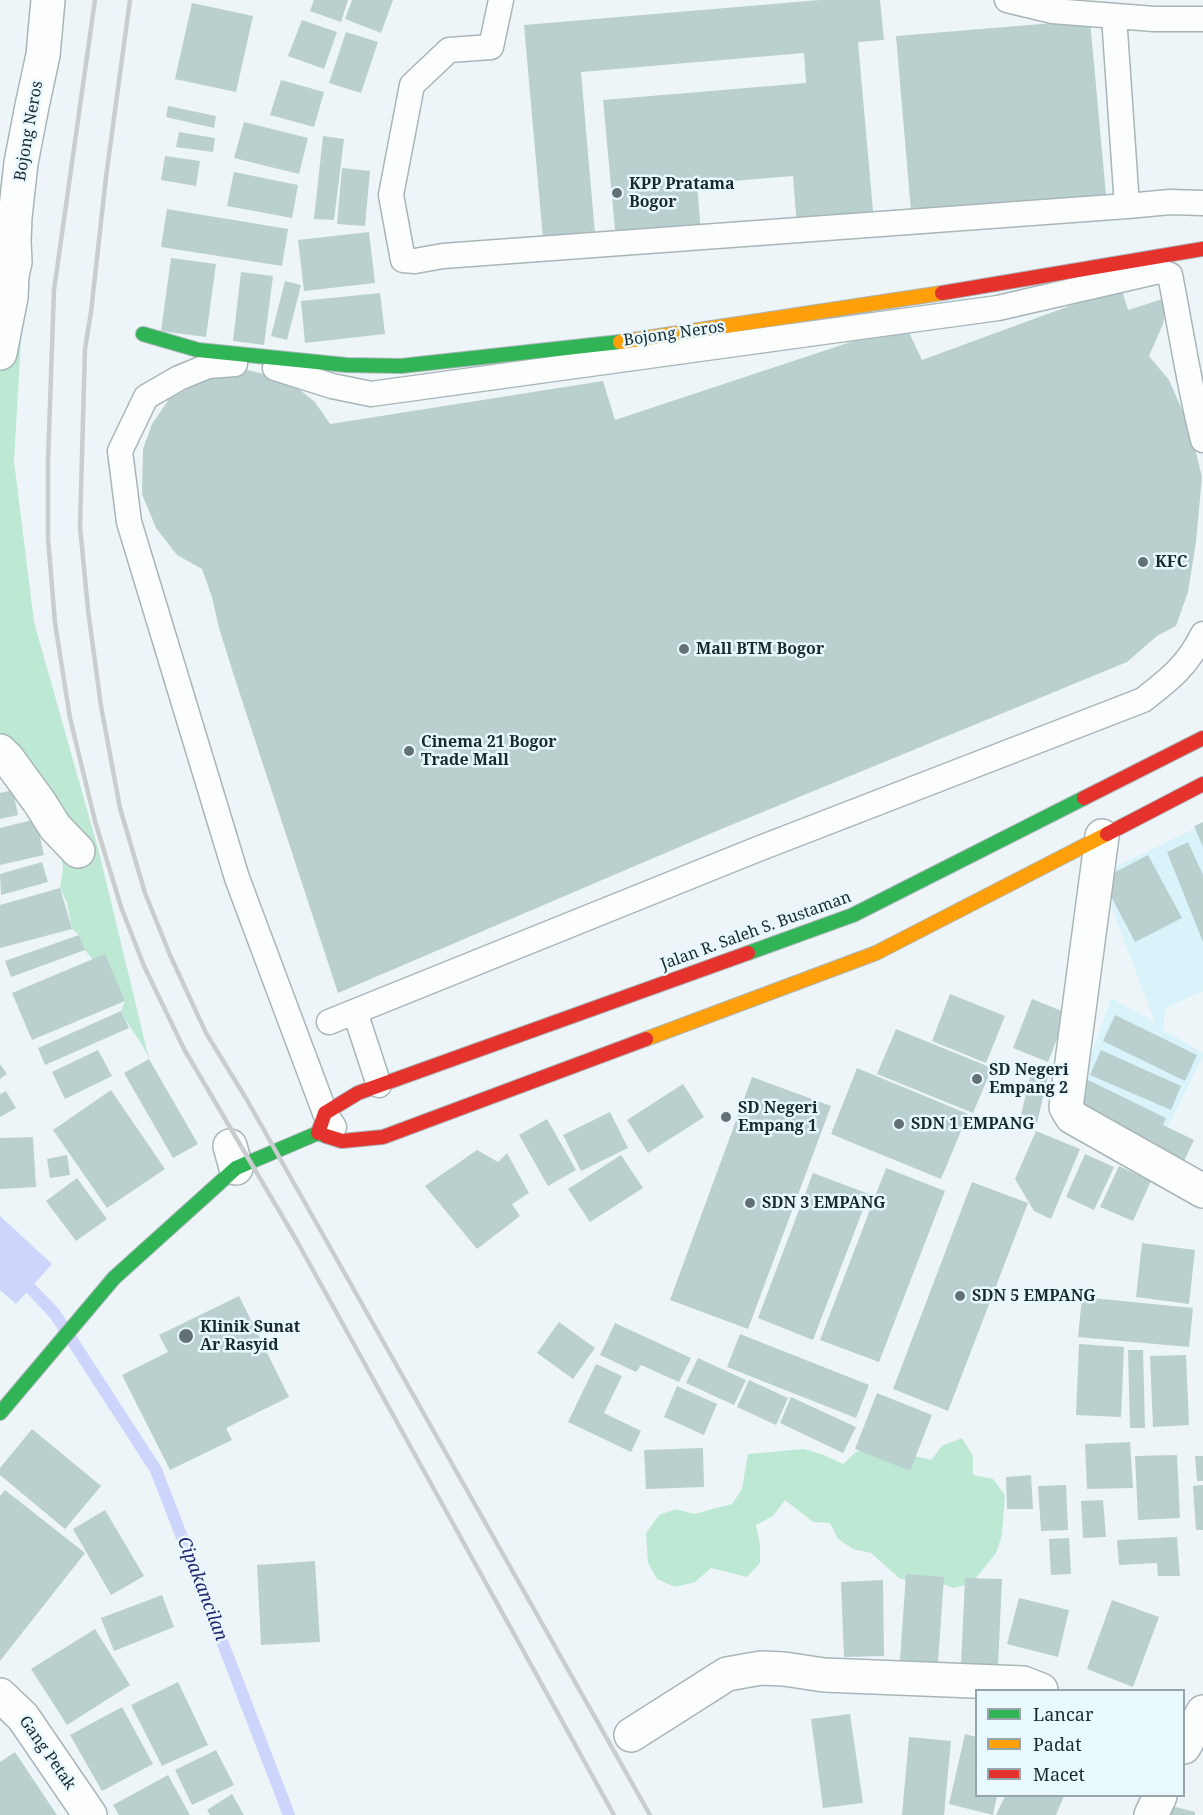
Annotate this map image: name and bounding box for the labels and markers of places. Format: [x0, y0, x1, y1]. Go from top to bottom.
place label: KPP Pratama Bogor [629, 174, 735, 212]
marker: KPP Pratama Bogor [610, 186, 624, 200]
place label: KFC [1155, 552, 1187, 572]
marker: KFC [1136, 555, 1150, 569]
place label: Mall BTM Bogor [696, 639, 824, 659]
marker: Mall BTM Bogor [677, 642, 691, 656]
place label: Cinema 21 Bogor Trade Mall [421, 732, 557, 770]
marker: Cinema 21 Bogor Trade Mall [402, 744, 416, 758]
place label: SD Negeri Empang 2 [989, 1060, 1069, 1098]
marker: SD Negeri Empang 2 [970, 1072, 984, 1086]
place label: SD Negeri Empang 1 [738, 1098, 818, 1136]
marker: SD Negeri Empang 1 [719, 1110, 733, 1124]
place label: SDN 1 EMPANG [911, 1114, 1035, 1134]
marker: SDN 1 EMPANG [892, 1117, 906, 1131]
place label: SDN 3 EMPANG [762, 1193, 886, 1213]
marker: SDN 3 EMPANG [743, 1196, 757, 1210]
place label: SDN 5 EMPANG [972, 1286, 1096, 1306]
marker: SDN 5 EMPANG [953, 1289, 967, 1303]
place label: Klinik Sunat Ar Rasyid [200, 1317, 300, 1355]
marker: Klinik Sunat Ar Rasyid [177, 1327, 195, 1345]

